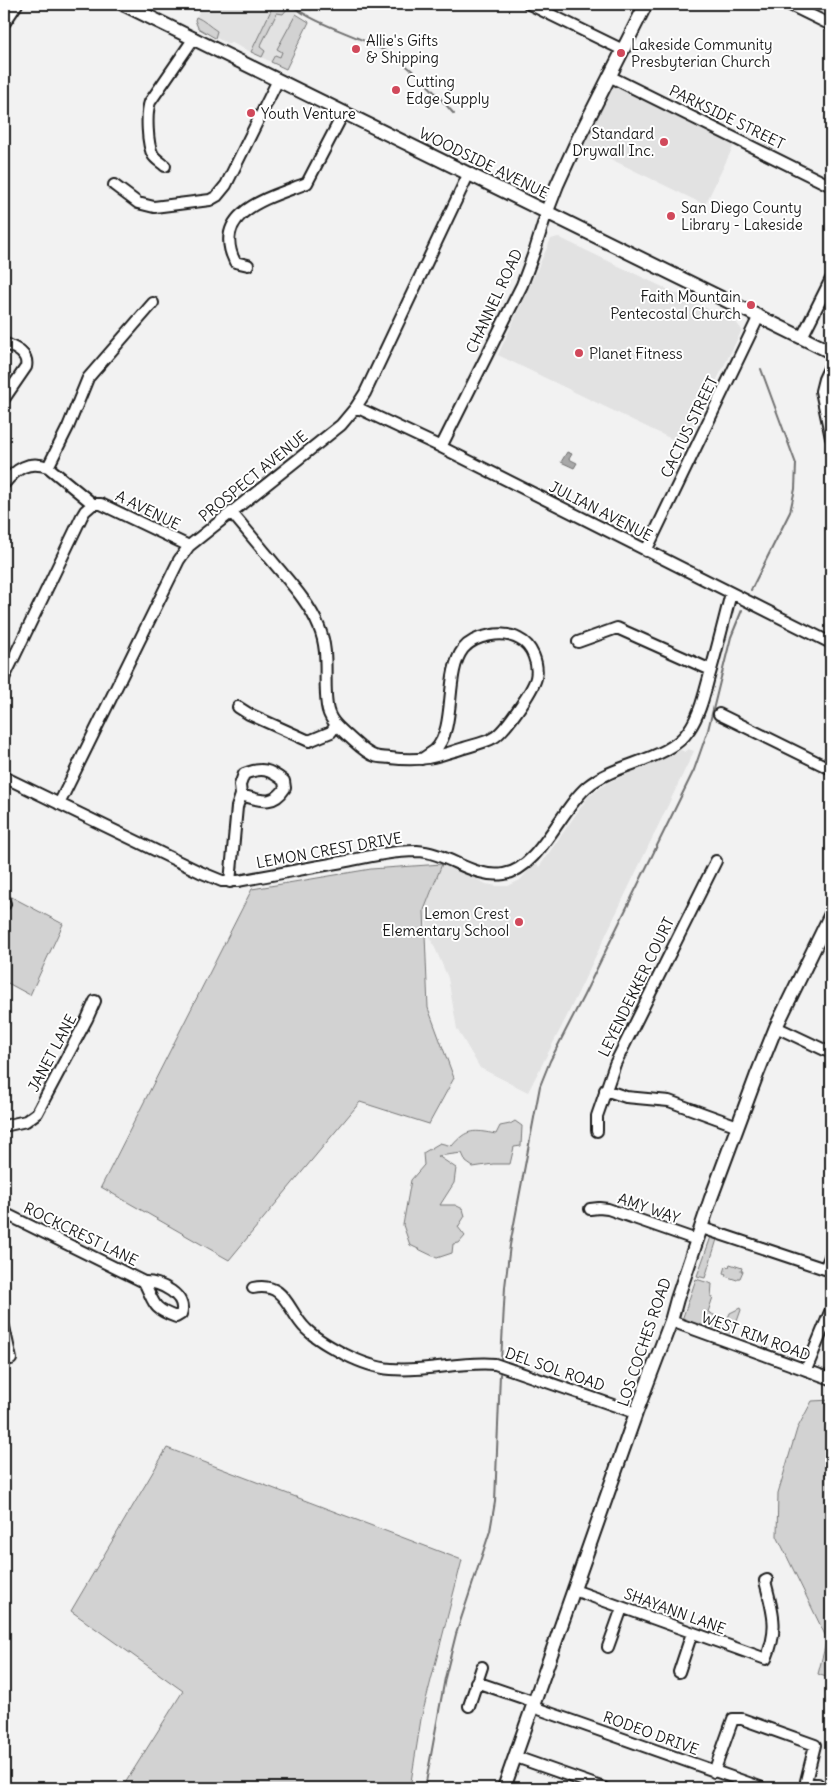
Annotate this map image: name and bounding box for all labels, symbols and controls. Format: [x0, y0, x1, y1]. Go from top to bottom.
place label: Allie's Gifts & Shipping [366, 31, 439, 67]
place label: Lakeside Community Presbyterian Church [631, 35, 773, 71]
marker: Allie's Gifts & Shipping [350, 43, 362, 55]
marker: Lakeside Community Presbyterian Church [615, 47, 627, 59]
place label: Cutting Edge Supply [406, 72, 490, 108]
street label: PARKSIDE STREET [666, 81, 788, 153]
marker: Cutting Edge Supply [390, 84, 402, 96]
place label: Youth Venture [261, 104, 356, 123]
marker: Youth Venture [245, 107, 257, 119]
street label: WOODSIDE AVENUE [416, 123, 552, 203]
place label: Standard Drywall Inc. [572, 124, 654, 160]
marker: Standard Drywall Inc. [658, 136, 670, 148]
place label: San Diego County Library - Lakeside [681, 198, 803, 234]
marker: San Diego County Library - Lakeside [665, 210, 677, 222]
street label: CHANNEL ROAD [462, 246, 526, 356]
place label: Faith Mountain Pentecostal Church [610, 287, 741, 323]
marker: Faith Mountain Pentecostal Church [745, 299, 757, 311]
place label: Planet Fitness [589, 344, 683, 363]
marker: Planet Fitness [573, 347, 585, 359]
street label: CACTUS STREET [656, 373, 722, 481]
street label: PROSPECT AVENUE [195, 426, 311, 526]
street label: JULIAN AVENUE [546, 477, 656, 545]
street label: A AVENUE [112, 486, 184, 534]
street label: LEMON CREST DRIVE [255, 828, 403, 872]
place label: Lemon Crest Elementary School [382, 904, 509, 940]
street label: LEYENDEKKER COURT [594, 914, 678, 1060]
marker: Lemon Crest Elementary School [513, 916, 525, 928]
street label: JANET LANE [24, 1011, 80, 1095]
street label: AMY WAY [616, 1189, 683, 1228]
street label: ROCKCREST LANE [21, 1198, 141, 1270]
street label: LOS COCHES ROAD [613, 1275, 675, 1409]
street label: WEST RIM ROAD [699, 1307, 813, 1365]
street label: DEL SOL ROAD [503, 1343, 607, 1395]
street label: SHAYANN LANE [622, 1584, 729, 1638]
street label: RODEO DRIVE [601, 1707, 702, 1759]

